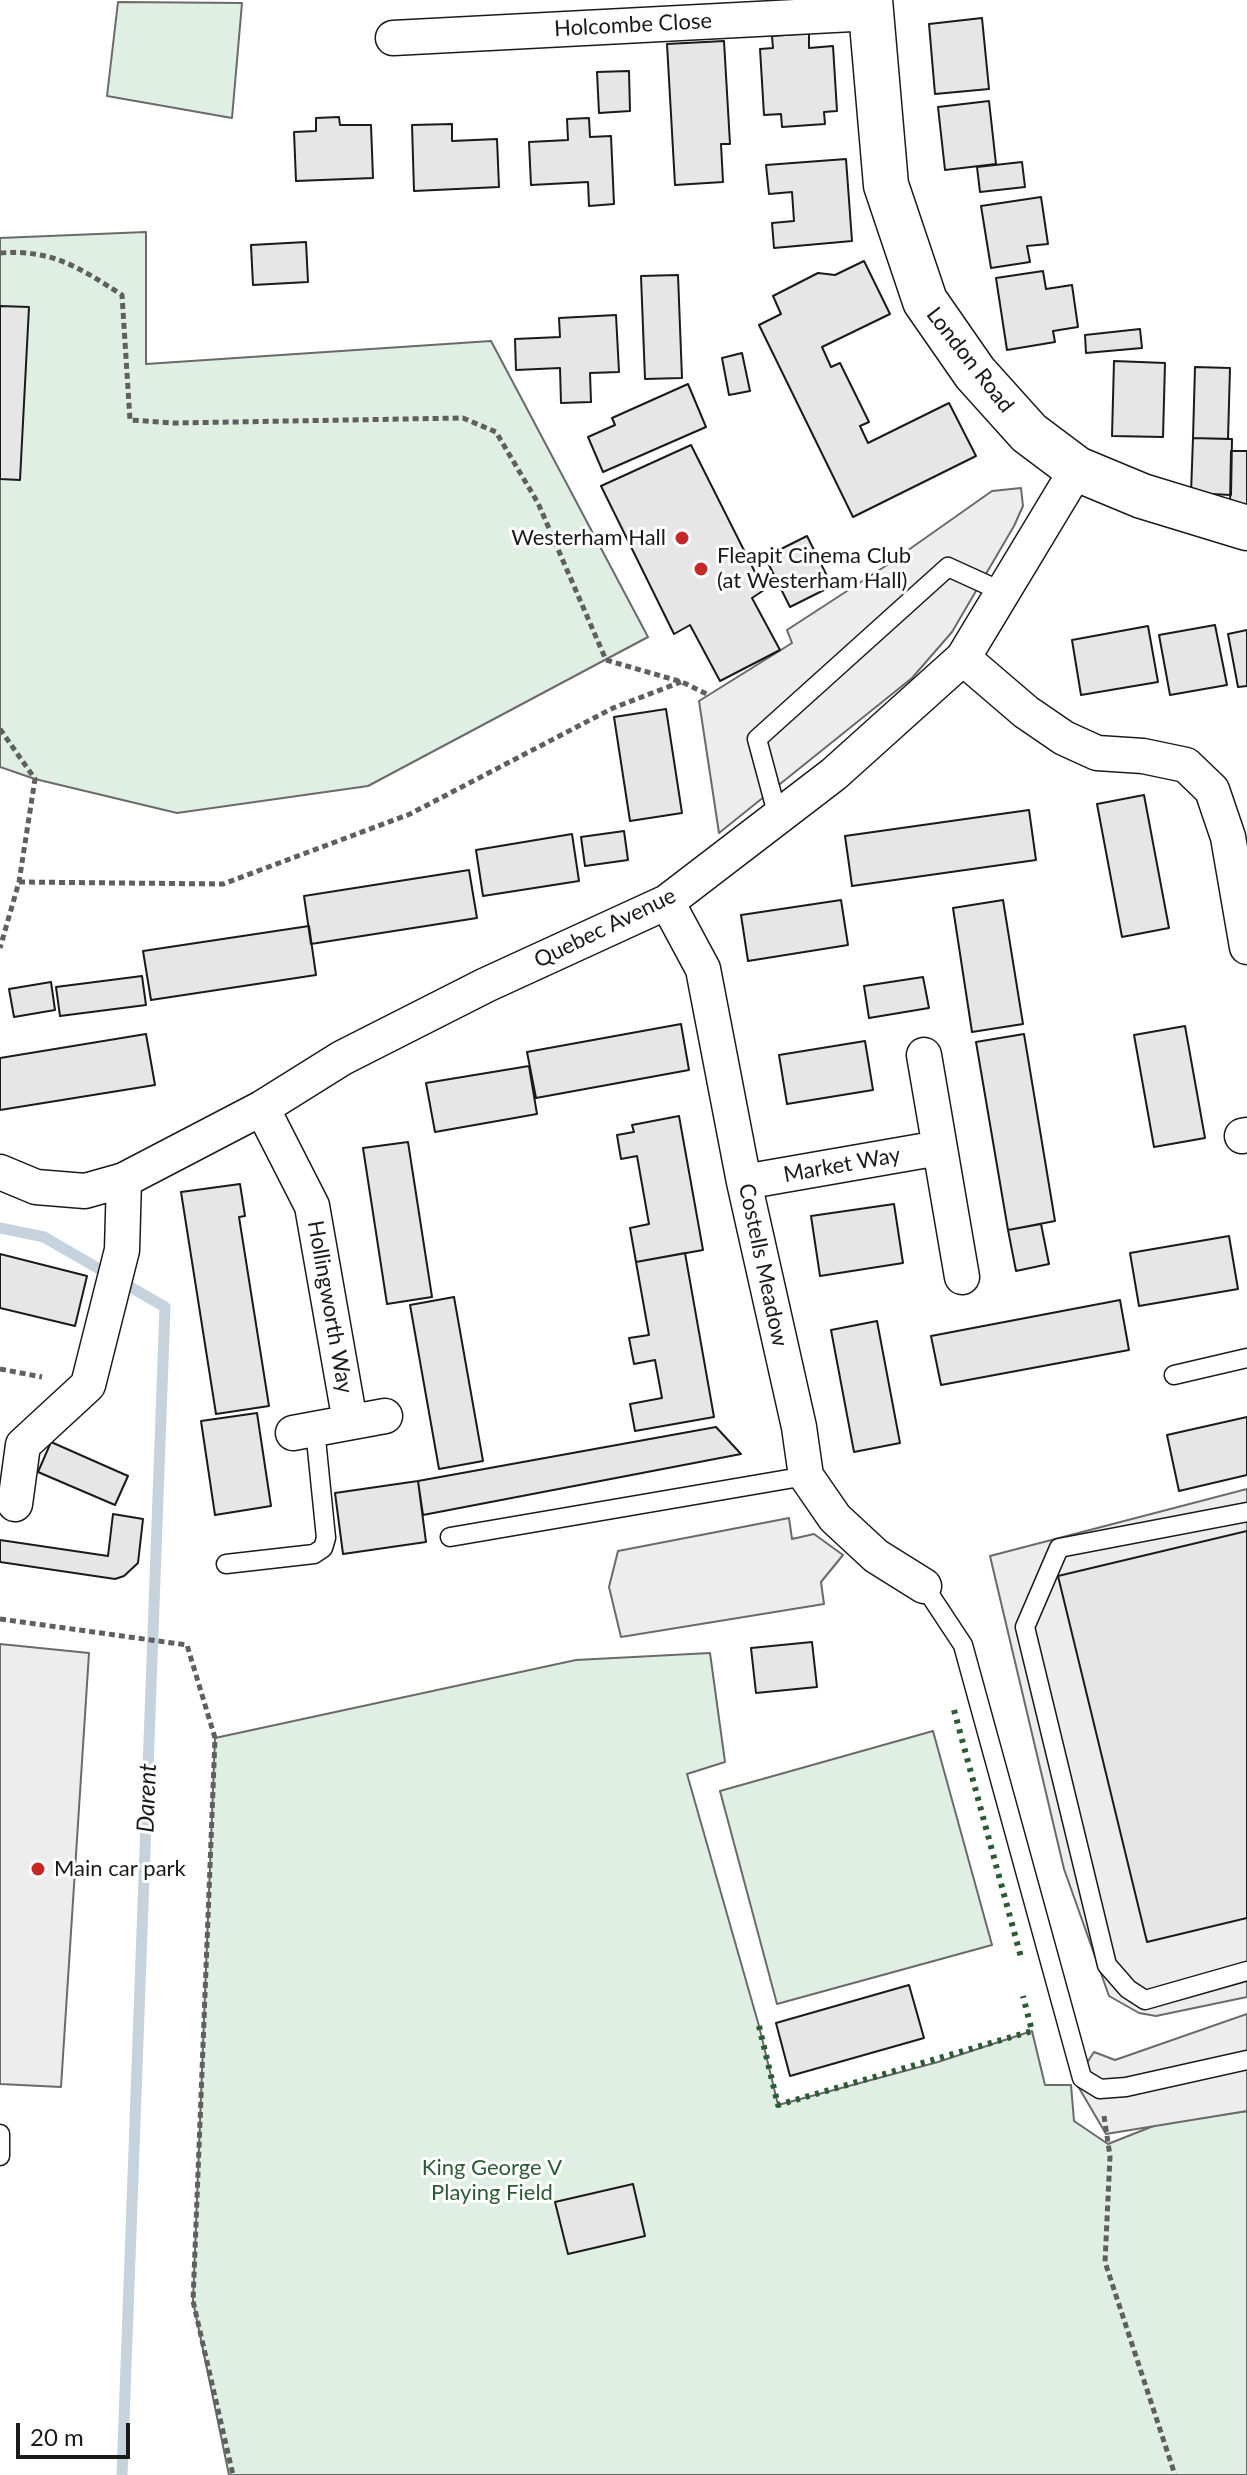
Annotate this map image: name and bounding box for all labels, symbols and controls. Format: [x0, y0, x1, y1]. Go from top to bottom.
street label: Holcombe Close [553, 8, 713, 42]
street label: London Road [921, 302, 1019, 418]
place label: Westerham Hall [511, 525, 666, 551]
marker: Westerham Hall [673, 529, 691, 547]
place label: Fleapit Cinema Club (at Westerham Hall) [717, 543, 911, 594]
marker: Fleapit Cinema Club (at Westerham Hall) [692, 560, 710, 578]
street label: Quebec Avenue [530, 882, 680, 974]
street label: Market Way [782, 1142, 902, 1188]
street label: Costells Meadow [733, 1181, 793, 1349]
street label: Hollingworth Way [302, 1218, 358, 1396]
water label: Darent [131, 1763, 163, 1833]
place label: Main car park [54, 1856, 186, 1882]
marker: Main car park [29, 1860, 47, 1878]
park label: King George V Playing Field [422, 2155, 562, 2206]
scale bar [20, 2407, 134, 2457]
text: 20 m [30, 2422, 84, 2451]

